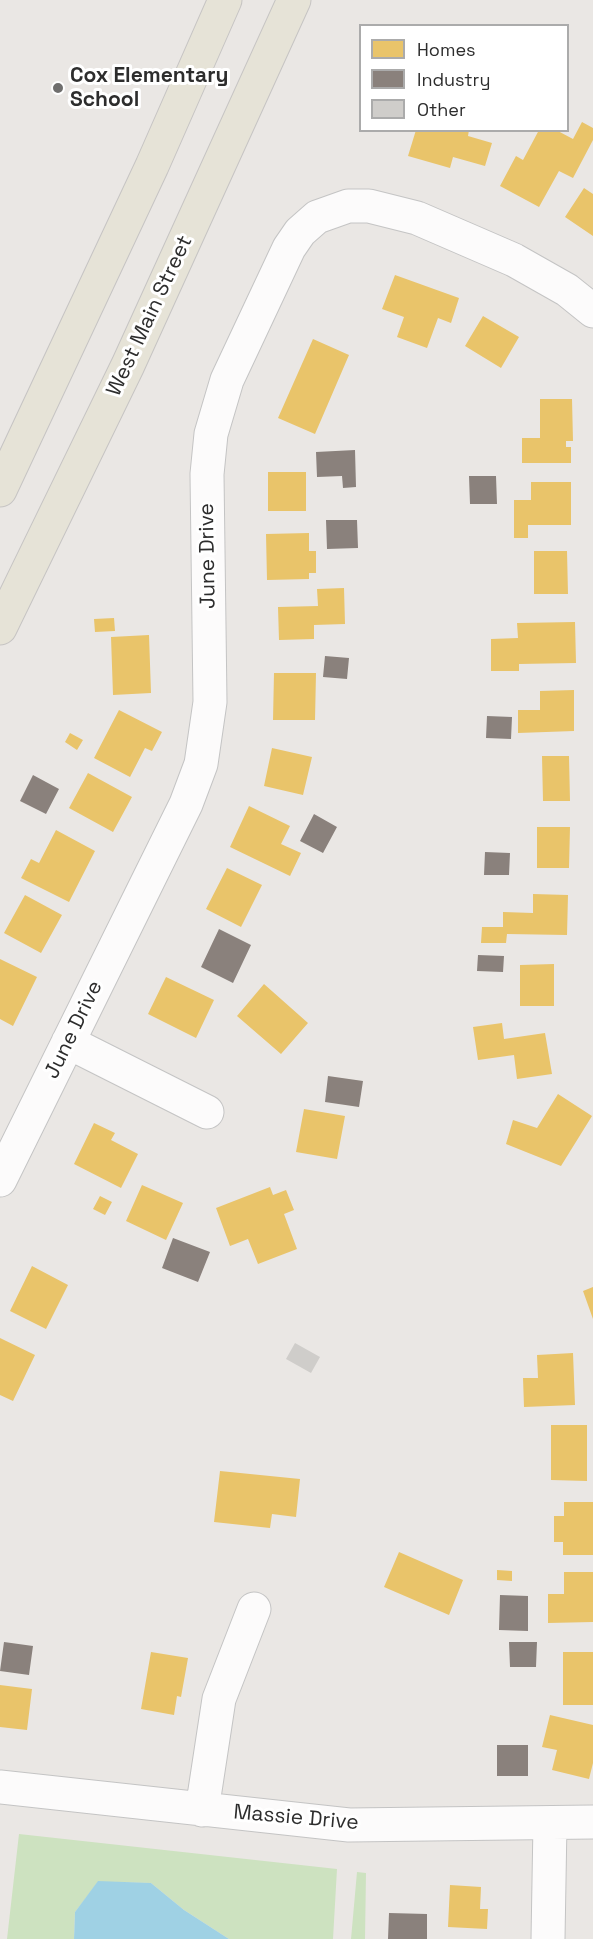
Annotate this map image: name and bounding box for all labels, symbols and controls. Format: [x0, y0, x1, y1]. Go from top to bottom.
legend [359, 24, 569, 132]
text: Homes [417, 38, 476, 61]
place label: Cox Elementary School [70, 63, 228, 113]
text: Industry [417, 68, 490, 91]
marker: Cox Elementary School [51, 81, 65, 95]
text: Other [417, 98, 466, 121]
street label: West Main Street [102, 232, 198, 400]
street label: June Drive [194, 503, 222, 609]
street label: June Drive [39, 977, 109, 1083]
street label: Massie Drive [232, 1800, 360, 1836]

